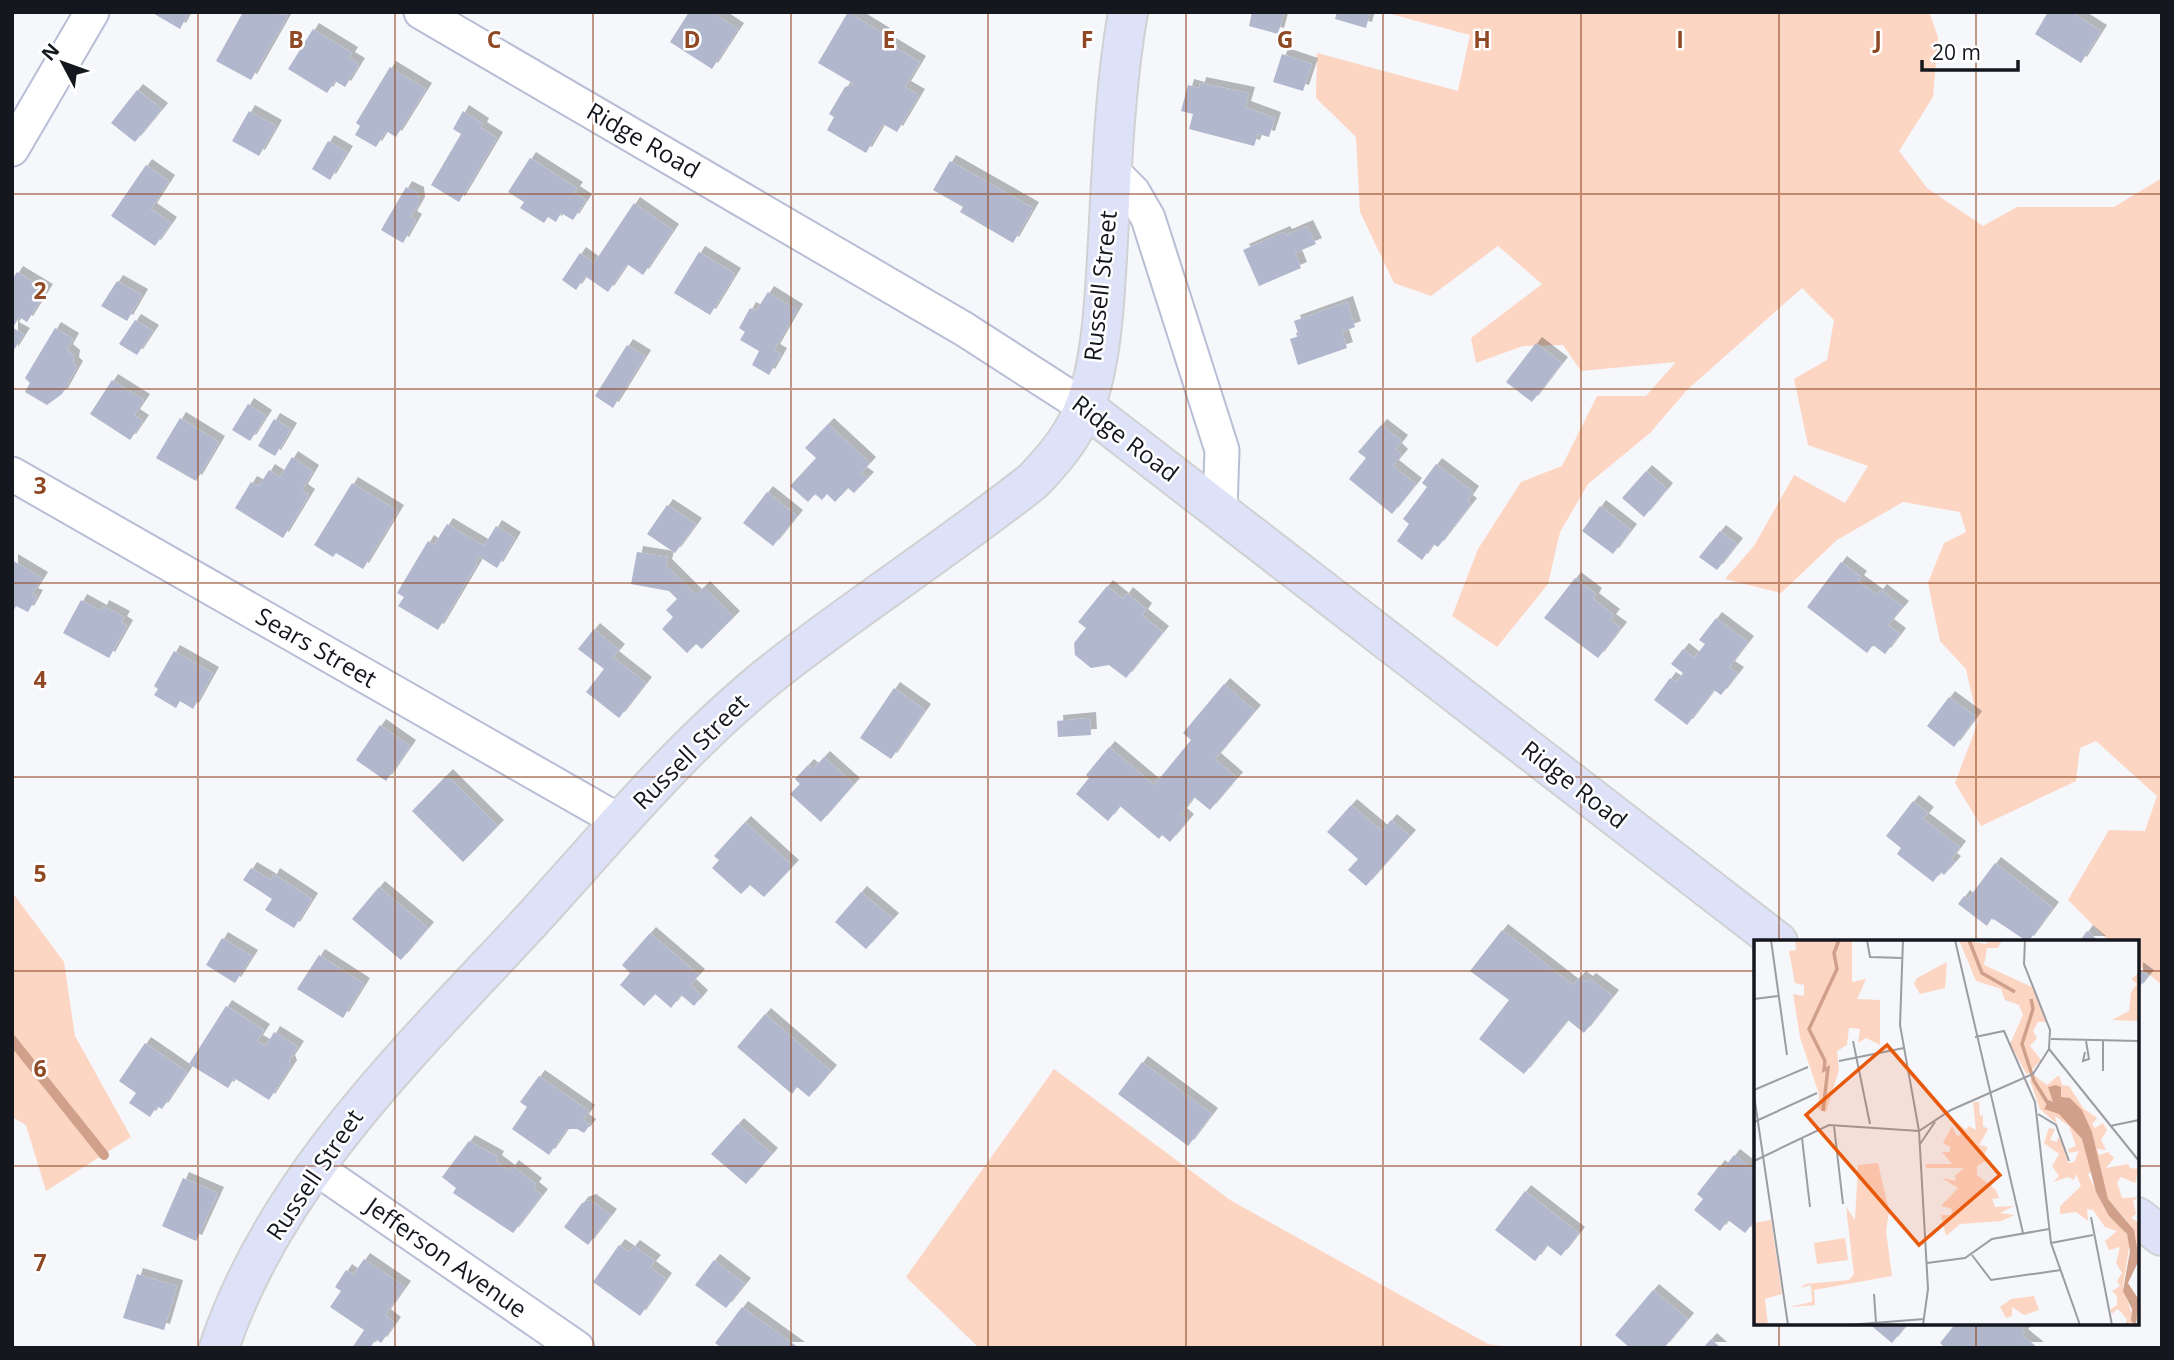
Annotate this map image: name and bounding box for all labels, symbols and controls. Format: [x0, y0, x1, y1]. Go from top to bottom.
text: B [288, 23, 304, 55]
text: C [487, 23, 501, 55]
text: D [683, 23, 701, 55]
text: E [883, 23, 895, 55]
text: F [1081, 23, 1093, 55]
text: G [1277, 23, 1293, 55]
text: H [1473, 23, 1491, 55]
text: I [1676, 23, 1684, 55]
text: J [1872, 23, 1882, 55]
north arrow [28, 28, 98, 98]
scale bar [1922, 28, 2018, 72]
text: N [35, 37, 65, 66]
text: 20 m [1932, 38, 1981, 66]
street label: Ridge Road [581, 94, 706, 185]
street label: Russell Street [1075, 209, 1124, 363]
text: 2 [33, 274, 47, 306]
street label: Ridge Road [1066, 387, 1186, 489]
text: 3 [33, 469, 47, 501]
street label: Sears Street [250, 599, 383, 695]
text: 4 [33, 663, 47, 695]
street label: Russell Street [625, 686, 755, 816]
street label: Ridge Road [1515, 732, 1635, 835]
text: 5 [33, 857, 47, 889]
inset map [1754, 940, 2139, 1325]
text: 6 [33, 1052, 47, 1084]
street label: Russell Street [258, 1102, 370, 1246]
street label: Jefferson Avenue [358, 1188, 534, 1325]
text: 7 [33, 1246, 47, 1278]

